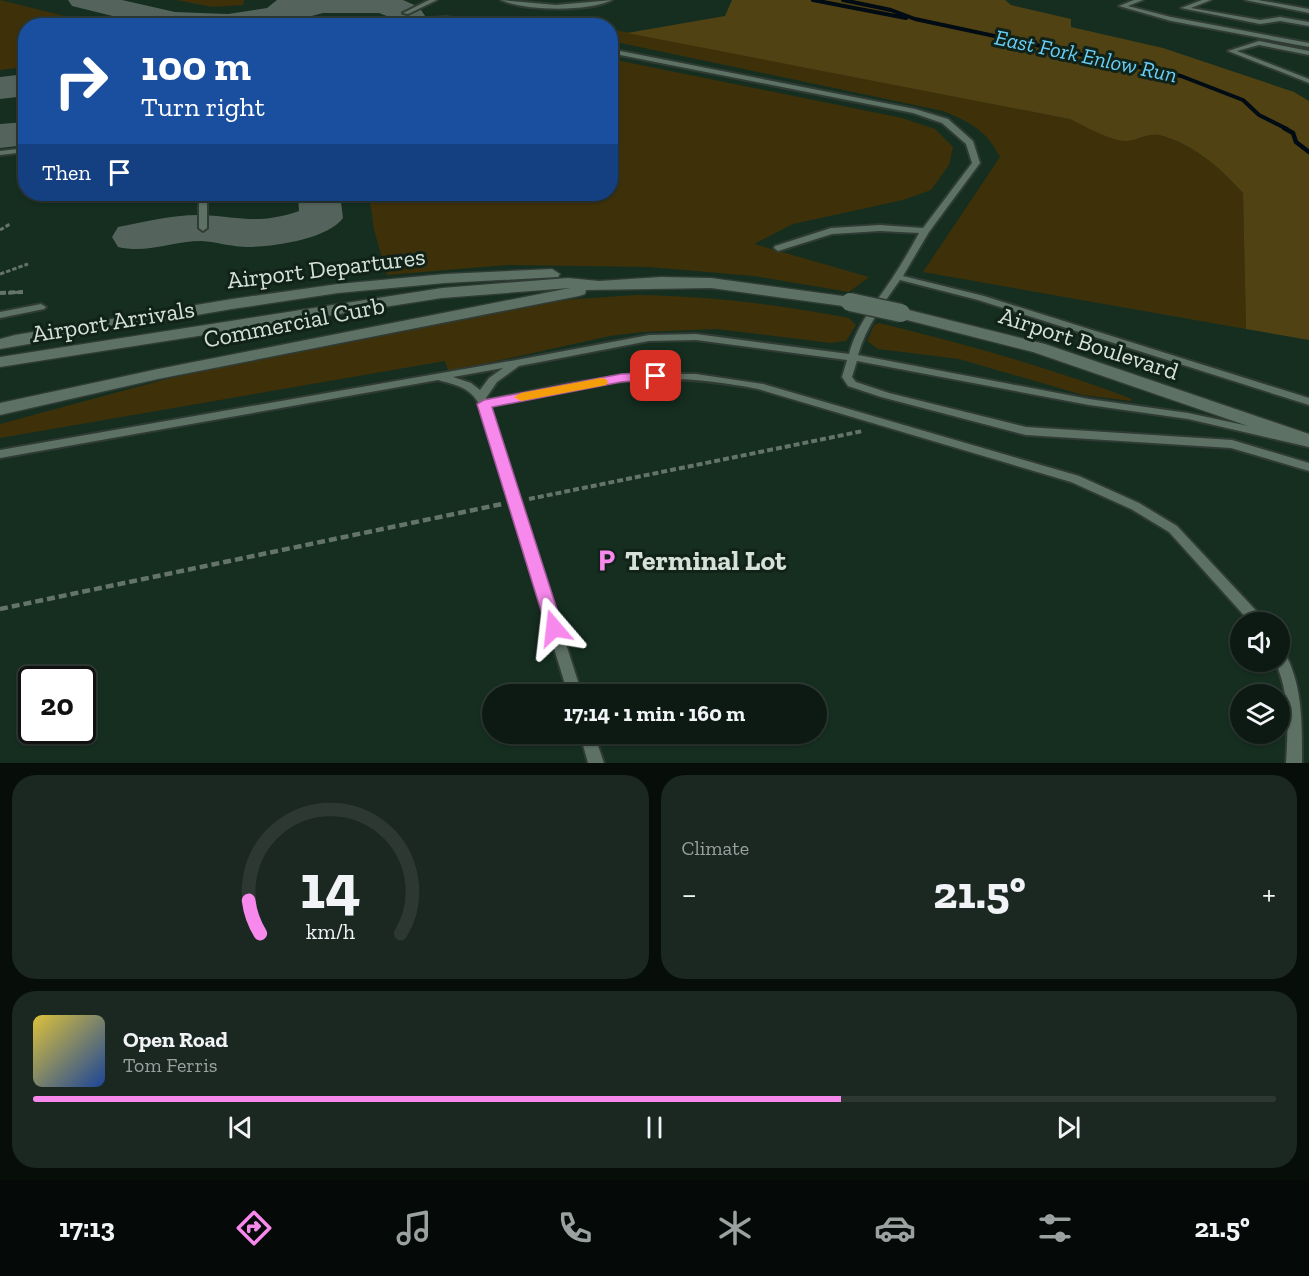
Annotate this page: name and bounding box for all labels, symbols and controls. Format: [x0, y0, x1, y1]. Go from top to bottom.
water label: East Fork Enlow Run [992, 23, 1180, 89]
text: 100 m [141, 40, 251, 91]
icon: right [42, 42, 120, 120]
text: Turn right [141, 91, 265, 123]
icon: arrive [103, 156, 136, 189]
text: Then [42, 159, 91, 186]
street label: Airport Departures [225, 241, 427, 295]
street label: Commercial Curb [201, 290, 387, 354]
street label: Airport Arrivals [30, 294, 196, 348]
street label: Airport Boulevard [996, 300, 1182, 386]
pin [630, 350, 681, 401]
icon: arrive [639, 359, 672, 392]
place label: Terminal Lot [625, 544, 787, 577]
parking icon: Terminal Lot [594, 547, 620, 573]
position arrow [522, 596, 586, 660]
map controls [1230, 612, 1290, 744]
button: sound [1230, 612, 1290, 672]
speed limit sign: 20 [18, 666, 96, 744]
button: layers [1230, 684, 1290, 744]
text: 17:14 · 1 min · 160 m [564, 700, 745, 727]
text: Climate [682, 836, 749, 860]
text: 14 [300, 849, 361, 924]
text: 21.5° [933, 866, 1026, 920]
text: − [682, 874, 697, 913]
text: + [1262, 874, 1276, 913]
text: km/h [306, 919, 355, 944]
text: Open Road [123, 1026, 228, 1053]
text: Tom Ferris [123, 1053, 218, 1077]
icon: previous [224, 1111, 257, 1144]
icon: pause [638, 1111, 671, 1144]
icon: next [1052, 1111, 1085, 1144]
icon: directions [233, 1207, 275, 1249]
icon: music [393, 1207, 435, 1249]
icon: phone [554, 1207, 596, 1249]
icon: climate [714, 1207, 756, 1249]
icon: car [874, 1207, 916, 1249]
icon: filters [1034, 1207, 1076, 1249]
text: 17:13 [59, 1212, 115, 1244]
text: 21.5° [1194, 1212, 1250, 1244]

